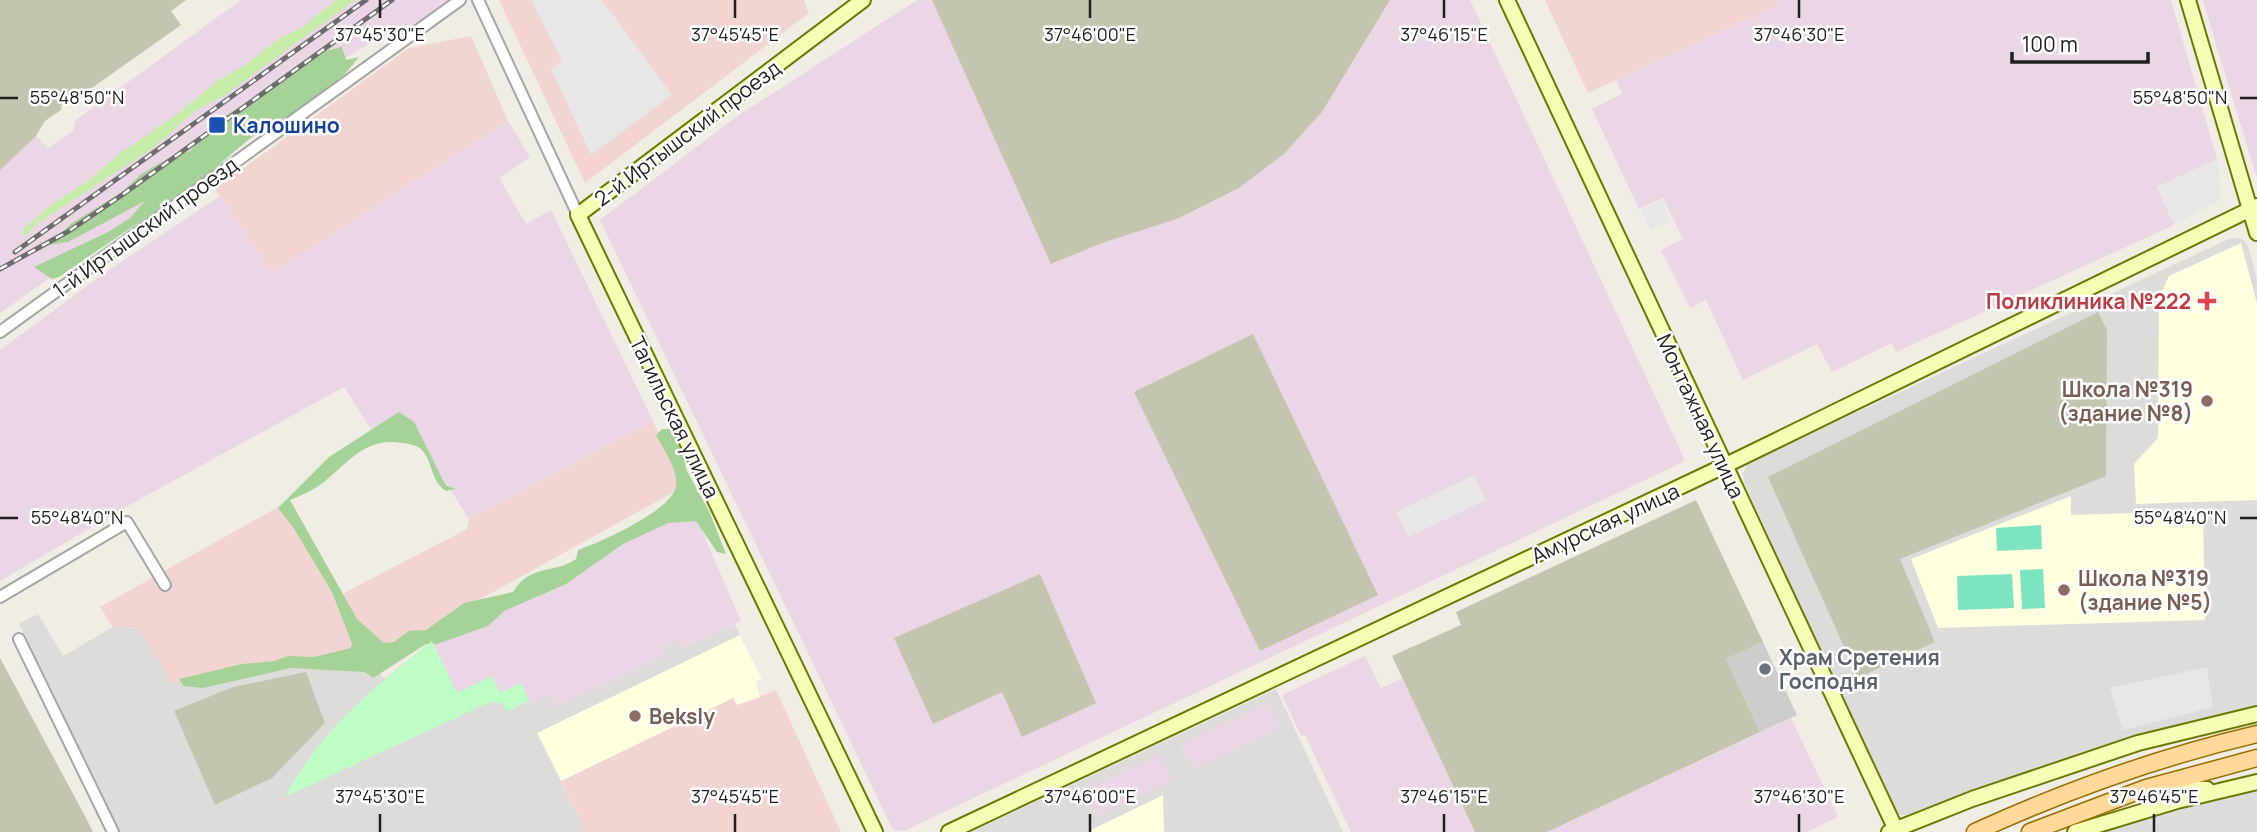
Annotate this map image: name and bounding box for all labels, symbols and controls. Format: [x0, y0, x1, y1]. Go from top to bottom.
scale bar [2012, 21, 2148, 65]
text: 37°45'30"E [335, 22, 425, 46]
text: 37°45'45"E [691, 22, 779, 46]
text: 37°46'00"E [1044, 22, 1136, 46]
text: 37°46'15"E [1400, 22, 1488, 46]
text: 37°46'30"E [1754, 22, 1844, 46]
text: 100 m [2022, 30, 2078, 58]
street label: 2-й Иртышский проезд [588, 54, 786, 212]
text: 55°48'50"N [30, 85, 124, 109]
text: 55°48'50"N [2133, 85, 2227, 109]
place label: Калошино [233, 111, 340, 139]
marker: Калошино [207, 115, 227, 135]
street label: 1-й Иртышский проезд [47, 150, 243, 304]
place label: Поликлиника №222 [1986, 287, 2191, 315]
marker: Поликлиника №222 [2197, 291, 2217, 311]
street label: Монтажная улица [1651, 329, 1751, 503]
street label: Тагильская улица [624, 332, 726, 502]
place label: Школа №319 (здание №8) [2058, 375, 2193, 427]
marker: Школа №319 (здание №8) [2199, 393, 2215, 409]
street label: Амурская улица [1527, 476, 1683, 570]
text: 55°48'40"N [31, 505, 123, 529]
text: 55°48'40"N [2134, 505, 2226, 529]
place label: Школа №319 (здание №5) [2078, 564, 2212, 616]
marker: Школа №319 (здание №5) [2056, 582, 2072, 598]
place label: Храм Сретения Господня [1779, 643, 1940, 695]
marker: Храм Сретения Господня [1757, 661, 1773, 677]
place label: Beksly [649, 702, 715, 730]
marker: Beksly [627, 708, 643, 724]
text: 37°45'30"E [335, 784, 425, 808]
text: 37°45'45"E [691, 784, 779, 808]
text: 37°46'00"E [1044, 784, 1136, 808]
text: 37°46'15"E [1400, 784, 1488, 808]
text: 37°46'30"E [1754, 784, 1844, 808]
text: 37°46'45"E [2110, 784, 2198, 808]

